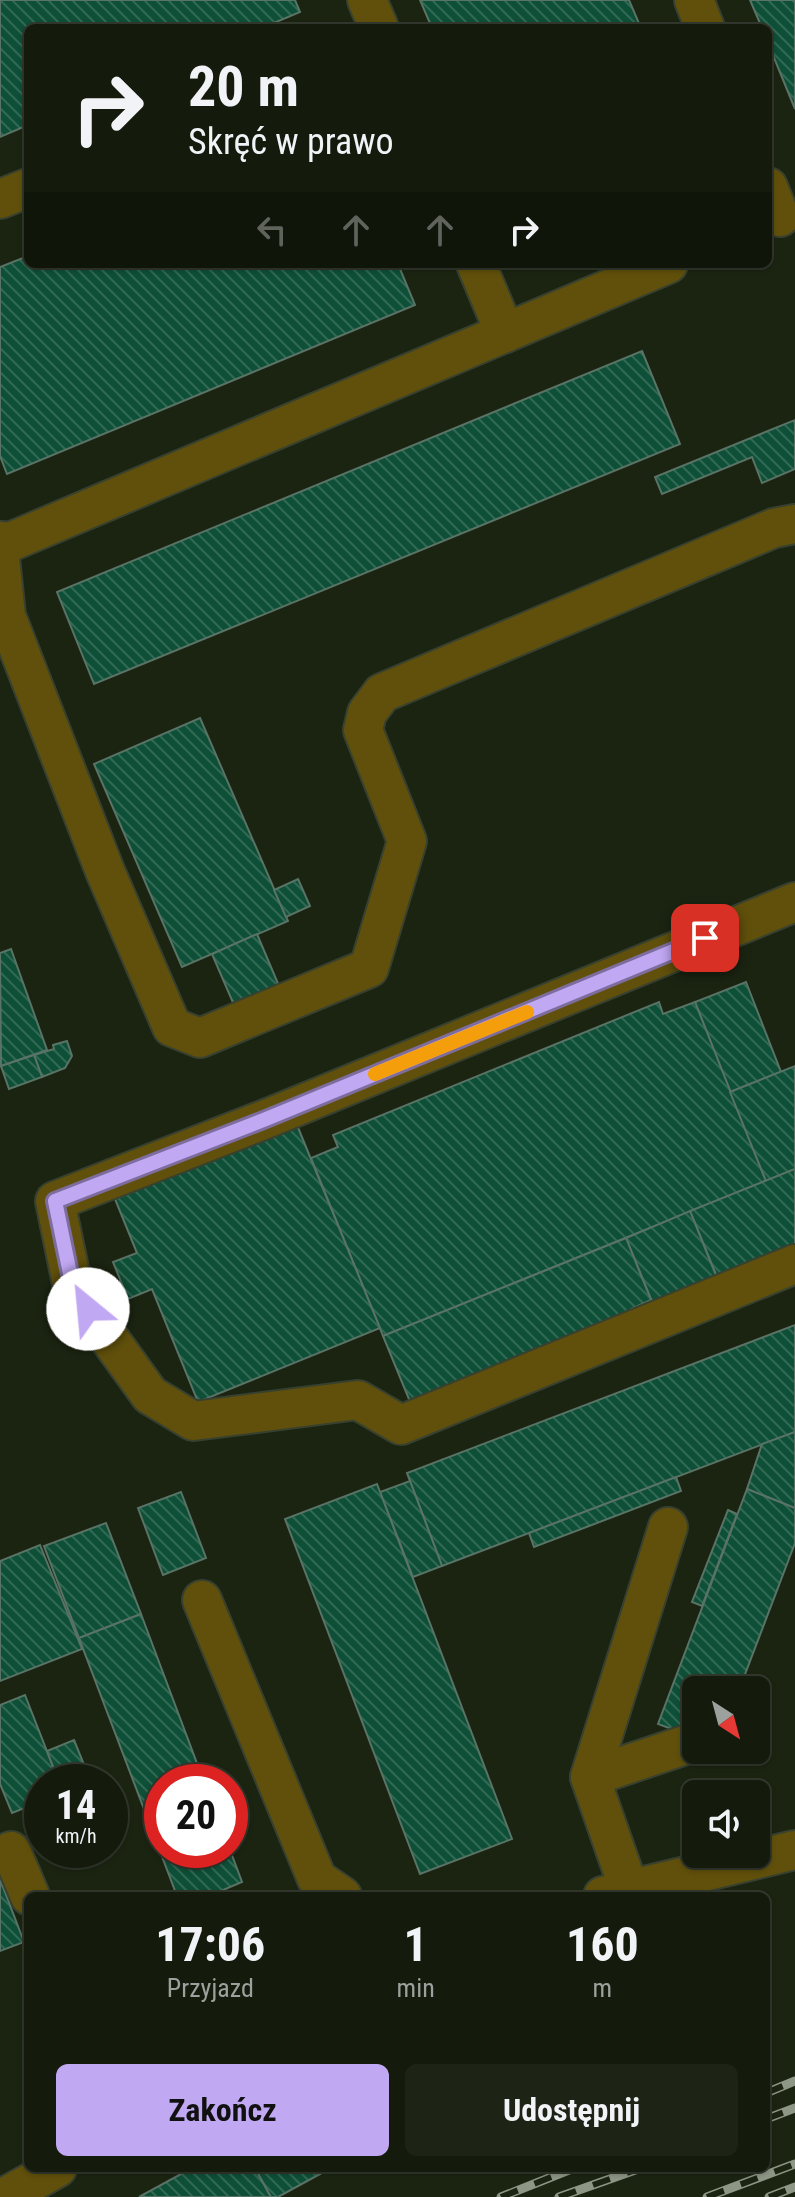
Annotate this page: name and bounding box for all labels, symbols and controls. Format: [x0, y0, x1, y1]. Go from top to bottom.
text: 20 m [188, 54, 299, 120]
icon: right [56, 56, 160, 160]
text: Skręć w prawo [188, 121, 394, 163]
icon: left [250, 208, 294, 252]
icon: ahead [334, 208, 378, 252]
icon: ahead [418, 208, 462, 252]
icon: right [502, 208, 546, 252]
pin [671, 904, 739, 972]
icon: arrive [683, 916, 727, 960]
position arrow [46, 1267, 130, 1351]
north arrow [682, 1676, 770, 1764]
map controls [682, 1676, 770, 1868]
speed limit sign: 20 [144, 1764, 248, 1868]
button: sound [682, 1780, 770, 1868]
text: 14 [56, 1782, 96, 1829]
text: km/h [55, 1824, 97, 1848]
text: 17:06 [155, 1916, 265, 1973]
text: 1 [404, 1916, 428, 1973]
text: 160 [566, 1916, 639, 1973]
text: Przyjazd [167, 1973, 254, 2003]
text: min [397, 1973, 435, 2003]
text: m [593, 1973, 612, 2003]
button: Zakończ [56, 2064, 389, 2156]
button: Udostępnij [405, 2064, 738, 2156]

